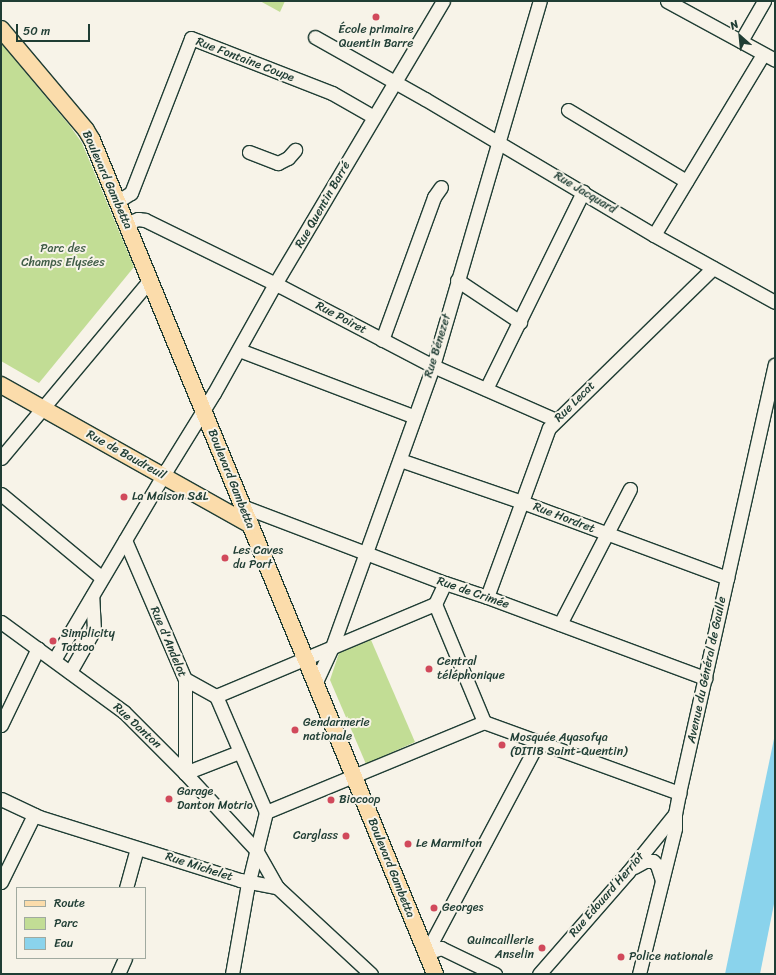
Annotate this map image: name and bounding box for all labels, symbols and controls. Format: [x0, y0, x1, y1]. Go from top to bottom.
marker: École primaire Quentin Barre [371, 12, 381, 22]
text: N [727, 15, 742, 35]
scale bar [18, 16, 92, 42]
north arrow [720, 16, 760, 56]
text: 50 m [23, 20, 50, 42]
place label: École primaire Quentin Barre [338, 23, 414, 51]
street label: Rue Fontaine Coupe [194, 35, 296, 85]
street label: Boulevard Gambetta [79, 128, 135, 232]
street label: Rue Quentin Barré [292, 159, 354, 251]
street label: Rue Jacquard [551, 169, 619, 217]
park label: Parc des Champs Elysées [21, 242, 105, 270]
street label: Rue Poiret [313, 299, 369, 337]
street label: Rue Bénezet [421, 312, 455, 380]
street label: Rue Lecat [552, 379, 598, 425]
street label: Rue de Baudreuil [84, 427, 168, 483]
street label: Boulevard Gambetta [204, 427, 258, 531]
place label: La Maison S&L [132, 490, 208, 504]
marker: La Maison S&L [119, 492, 129, 502]
street label: Rue Hordret [531, 500, 597, 536]
place label: Les Caves du Port [233, 544, 284, 572]
marker: Les Caves du Port [220, 553, 230, 563]
street label: Rue de Crimée [435, 574, 511, 612]
street label: Avenue du Général de Gaulle [684, 596, 730, 744]
street label: Rue d'Andelot [147, 604, 189, 680]
place label: Simplicity Tattoo [61, 627, 115, 655]
marker: Simplicity Tattoo [48, 636, 58, 646]
place label: Central téléphonique [437, 655, 505, 683]
marker: Central téléphonique [424, 664, 434, 674]
street label: Rue Danton [110, 700, 164, 752]
place label: Gendarmerie nationale [303, 716, 370, 744]
marker: Gendarmerie nationale [290, 725, 300, 735]
place label: Mosquée Ayasofya (DITIB Saint-Quentin) [510, 731, 627, 759]
marker: Mosquée Ayasofya (DITIB Saint-Quentin) [497, 740, 507, 750]
place label: Garage Danton Motrio [177, 785, 253, 813]
place label: Biocoop [339, 793, 380, 807]
marker: Garage Danton Motrio [164, 794, 174, 804]
marker: Biocoop [326, 795, 336, 805]
street label: Boulevard Gambetta [364, 816, 418, 920]
place label: Carglass [293, 829, 338, 843]
marker: Carglass [341, 831, 351, 841]
place label: Le Marmiton [416, 837, 481, 851]
marker: Le Marmiton [403, 839, 413, 849]
street label: Rue Michelet [164, 849, 234, 885]
street label: Rue Edouard Herriot [566, 850, 648, 940]
legend [16, 887, 146, 959]
text: Route [54, 892, 85, 914]
place label: Georges [442, 901, 483, 915]
marker: Georges [429, 903, 439, 913]
text: Parc [54, 912, 78, 934]
text: Eau [54, 932, 73, 954]
place label: Quincaillerie Anselin [467, 934, 534, 962]
marker: Quincaillerie Anselin [537, 943, 547, 953]
place label: Police nationale [629, 950, 713, 964]
marker: Police nationale [616, 952, 626, 962]

